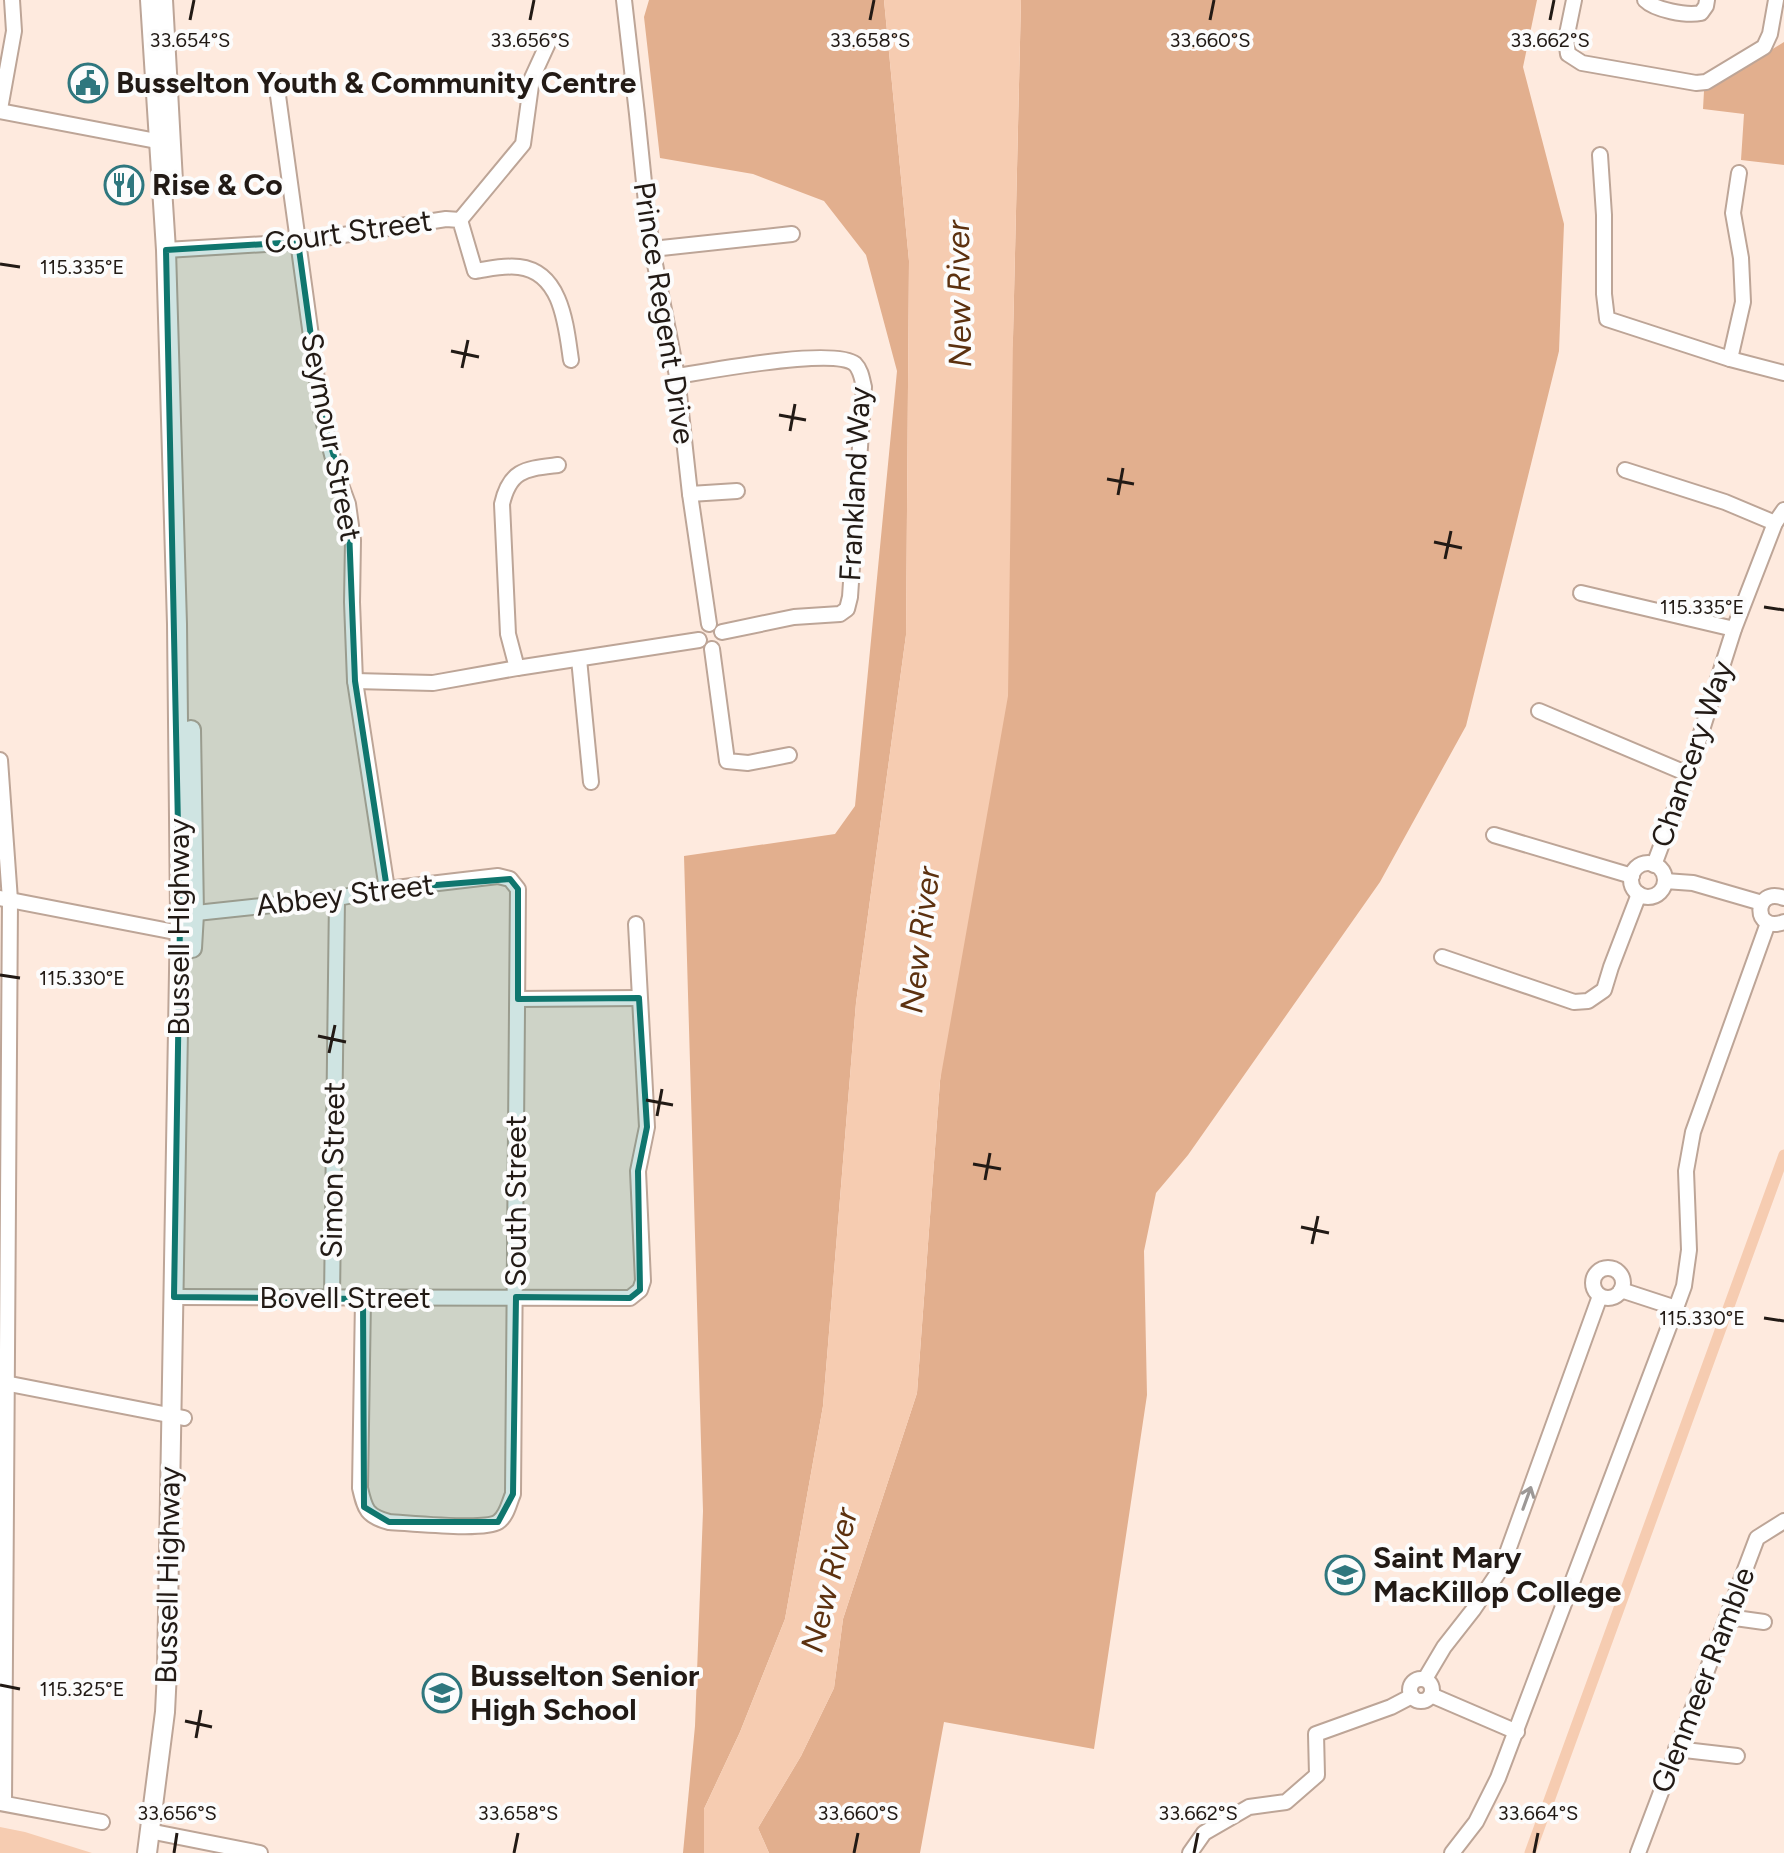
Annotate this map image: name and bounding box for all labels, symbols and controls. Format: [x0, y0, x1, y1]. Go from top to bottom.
text: 33.654°S [150, 28, 230, 52]
text: 33.656°S [490, 28, 570, 52]
text: 33.658°S [830, 28, 910, 52]
text: 33.660°S [1169, 28, 1251, 52]
text: 33.662°S [1510, 28, 1590, 52]
public building icon: Busselton Youth & Community Centre [67, 62, 109, 104]
place label: Busselton Youth & Community Centre [116, 64, 637, 101]
restaurant icon: Rise & Co [103, 164, 145, 206]
place label: Rise & Co [152, 166, 283, 203]
street label: Prince Regent Drive [625, 179, 704, 447]
street label: Court Street [262, 201, 434, 262]
water label: New River [939, 219, 979, 368]
text: 115.335°E [40, 255, 124, 279]
street label: Seymour Street [293, 330, 370, 544]
street label: Frankland Way [831, 386, 878, 582]
text: 115.335°E [1660, 595, 1744, 619]
street label: Chancery Way [1642, 656, 1741, 852]
street label: Bussell Highway [160, 818, 197, 1036]
water label: New River [892, 863, 948, 1016]
street label: Abbey Street [254, 865, 436, 924]
text: 115.330°E [39, 966, 125, 990]
street label: Simon Street [312, 1081, 353, 1259]
street label: South Street [497, 1115, 534, 1287]
street label: Bovell Street [259, 1279, 431, 1316]
text: 115.330°E [1659, 1306, 1745, 1330]
street label: Bussell Highway [147, 1466, 188, 1684]
one-way arrow [1520, 1486, 1535, 1511]
water label: New River [793, 1503, 866, 1656]
place label: Saint Mary MacKillop College [1373, 1539, 1622, 1610]
school or university icon: Saint Mary MacKillop College [1324, 1554, 1366, 1596]
street label: Glenmeer Ramble [1643, 1562, 1763, 1798]
place label: Busselton Senior High School [470, 1657, 699, 1728]
school or university icon: Busselton Senior High School [421, 1672, 463, 1714]
text: 115.325°E [40, 1677, 124, 1701]
text: 33.656°S [137, 1801, 217, 1825]
text: 33.658°S [478, 1801, 558, 1825]
text: 33.660°S [817, 1801, 899, 1825]
text: 33.662°S [1158, 1801, 1238, 1825]
text: 33.664°S [1498, 1801, 1578, 1825]

